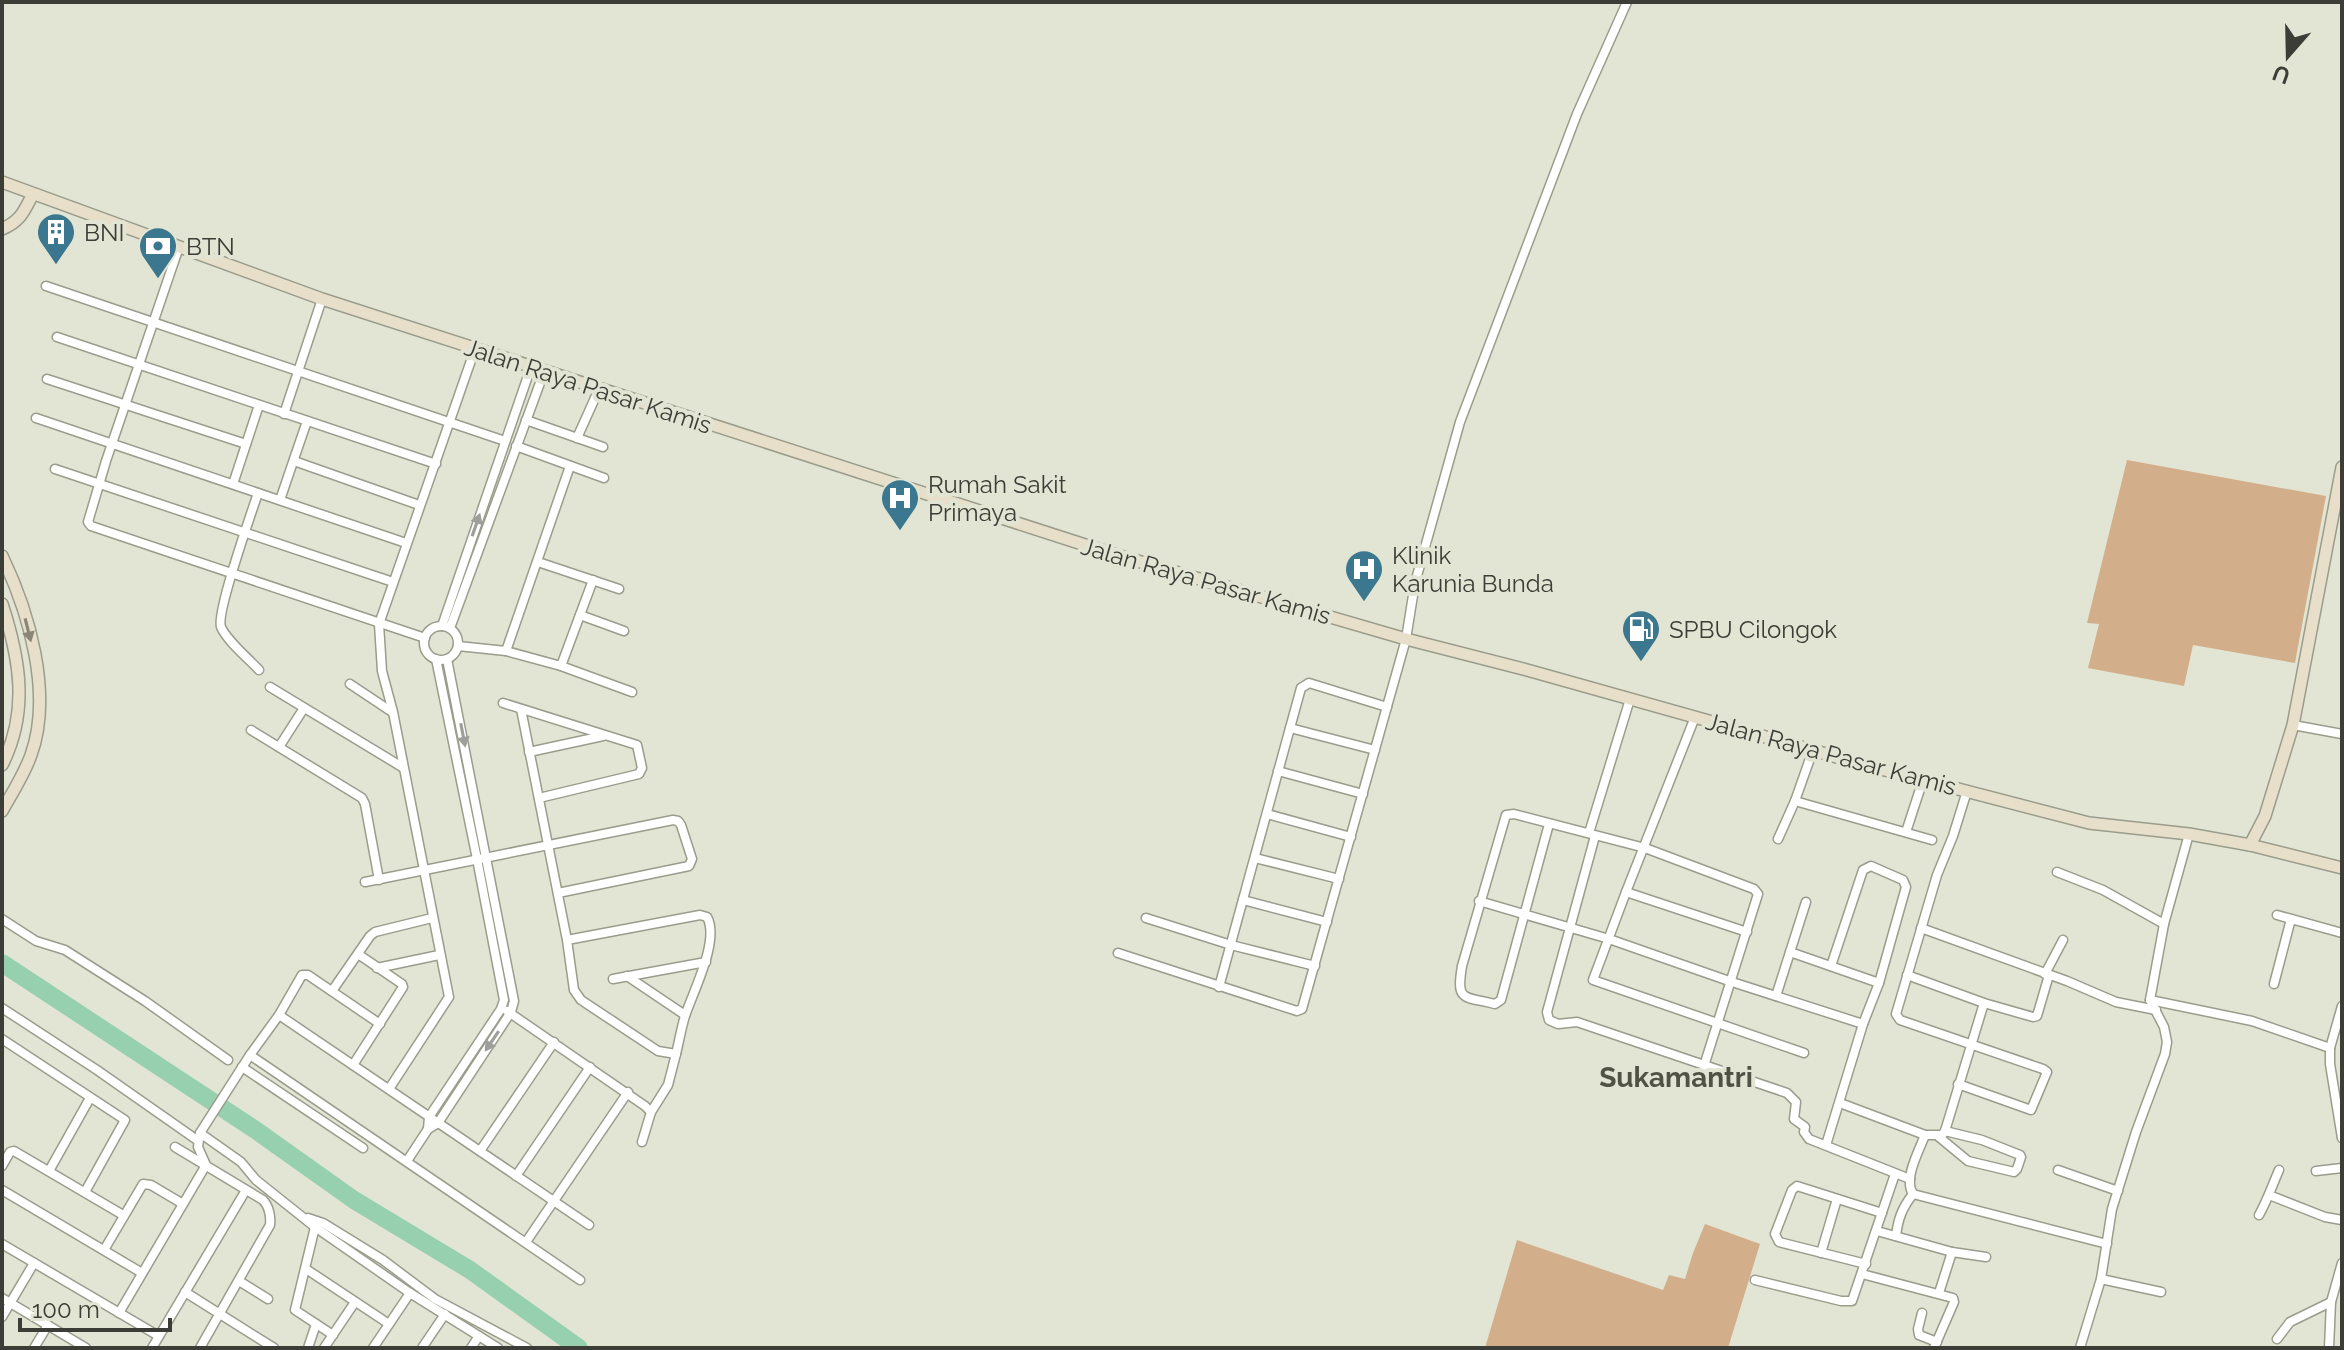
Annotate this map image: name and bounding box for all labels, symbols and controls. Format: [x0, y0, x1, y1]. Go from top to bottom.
north arrow [2248, 16, 2328, 96]
text: U [2269, 60, 2293, 90]
building icon: BNI [35, 211, 77, 266]
place label: BNI [84, 218, 124, 247]
bank icon: BTN [137, 225, 179, 280]
place label: BTN [186, 232, 235, 261]
street label: Jalan Raya Pasar Kamis [461, 332, 715, 440]
place label: Rumah Sakit Primaya [928, 470, 1067, 527]
hospital icon: Rumah Sakit Primaya [879, 477, 921, 532]
one-way arrow [470, 513, 483, 537]
street label: Jalan Raya Pasar Kamis [1078, 531, 1334, 631]
place label: Klinik Karunia Bunda [1392, 541, 1554, 598]
hospital icon: Klinik Karunia Bunda [1343, 548, 1385, 603]
fuel station icon: SPBU Cilongok [1620, 608, 1662, 663]
place label: SPBU Cilongok [1669, 615, 1837, 644]
one-way arrow [23, 617, 35, 642]
street label: Jalan Raya Pasar Kamis [1703, 707, 1959, 801]
one-way arrow [457, 723, 469, 748]
one-way arrow [485, 1030, 500, 1051]
district label: Sukamantri [1599, 1061, 1753, 1094]
scale bar [20, 1282, 170, 1332]
text: 100 m [32, 1295, 100, 1324]

